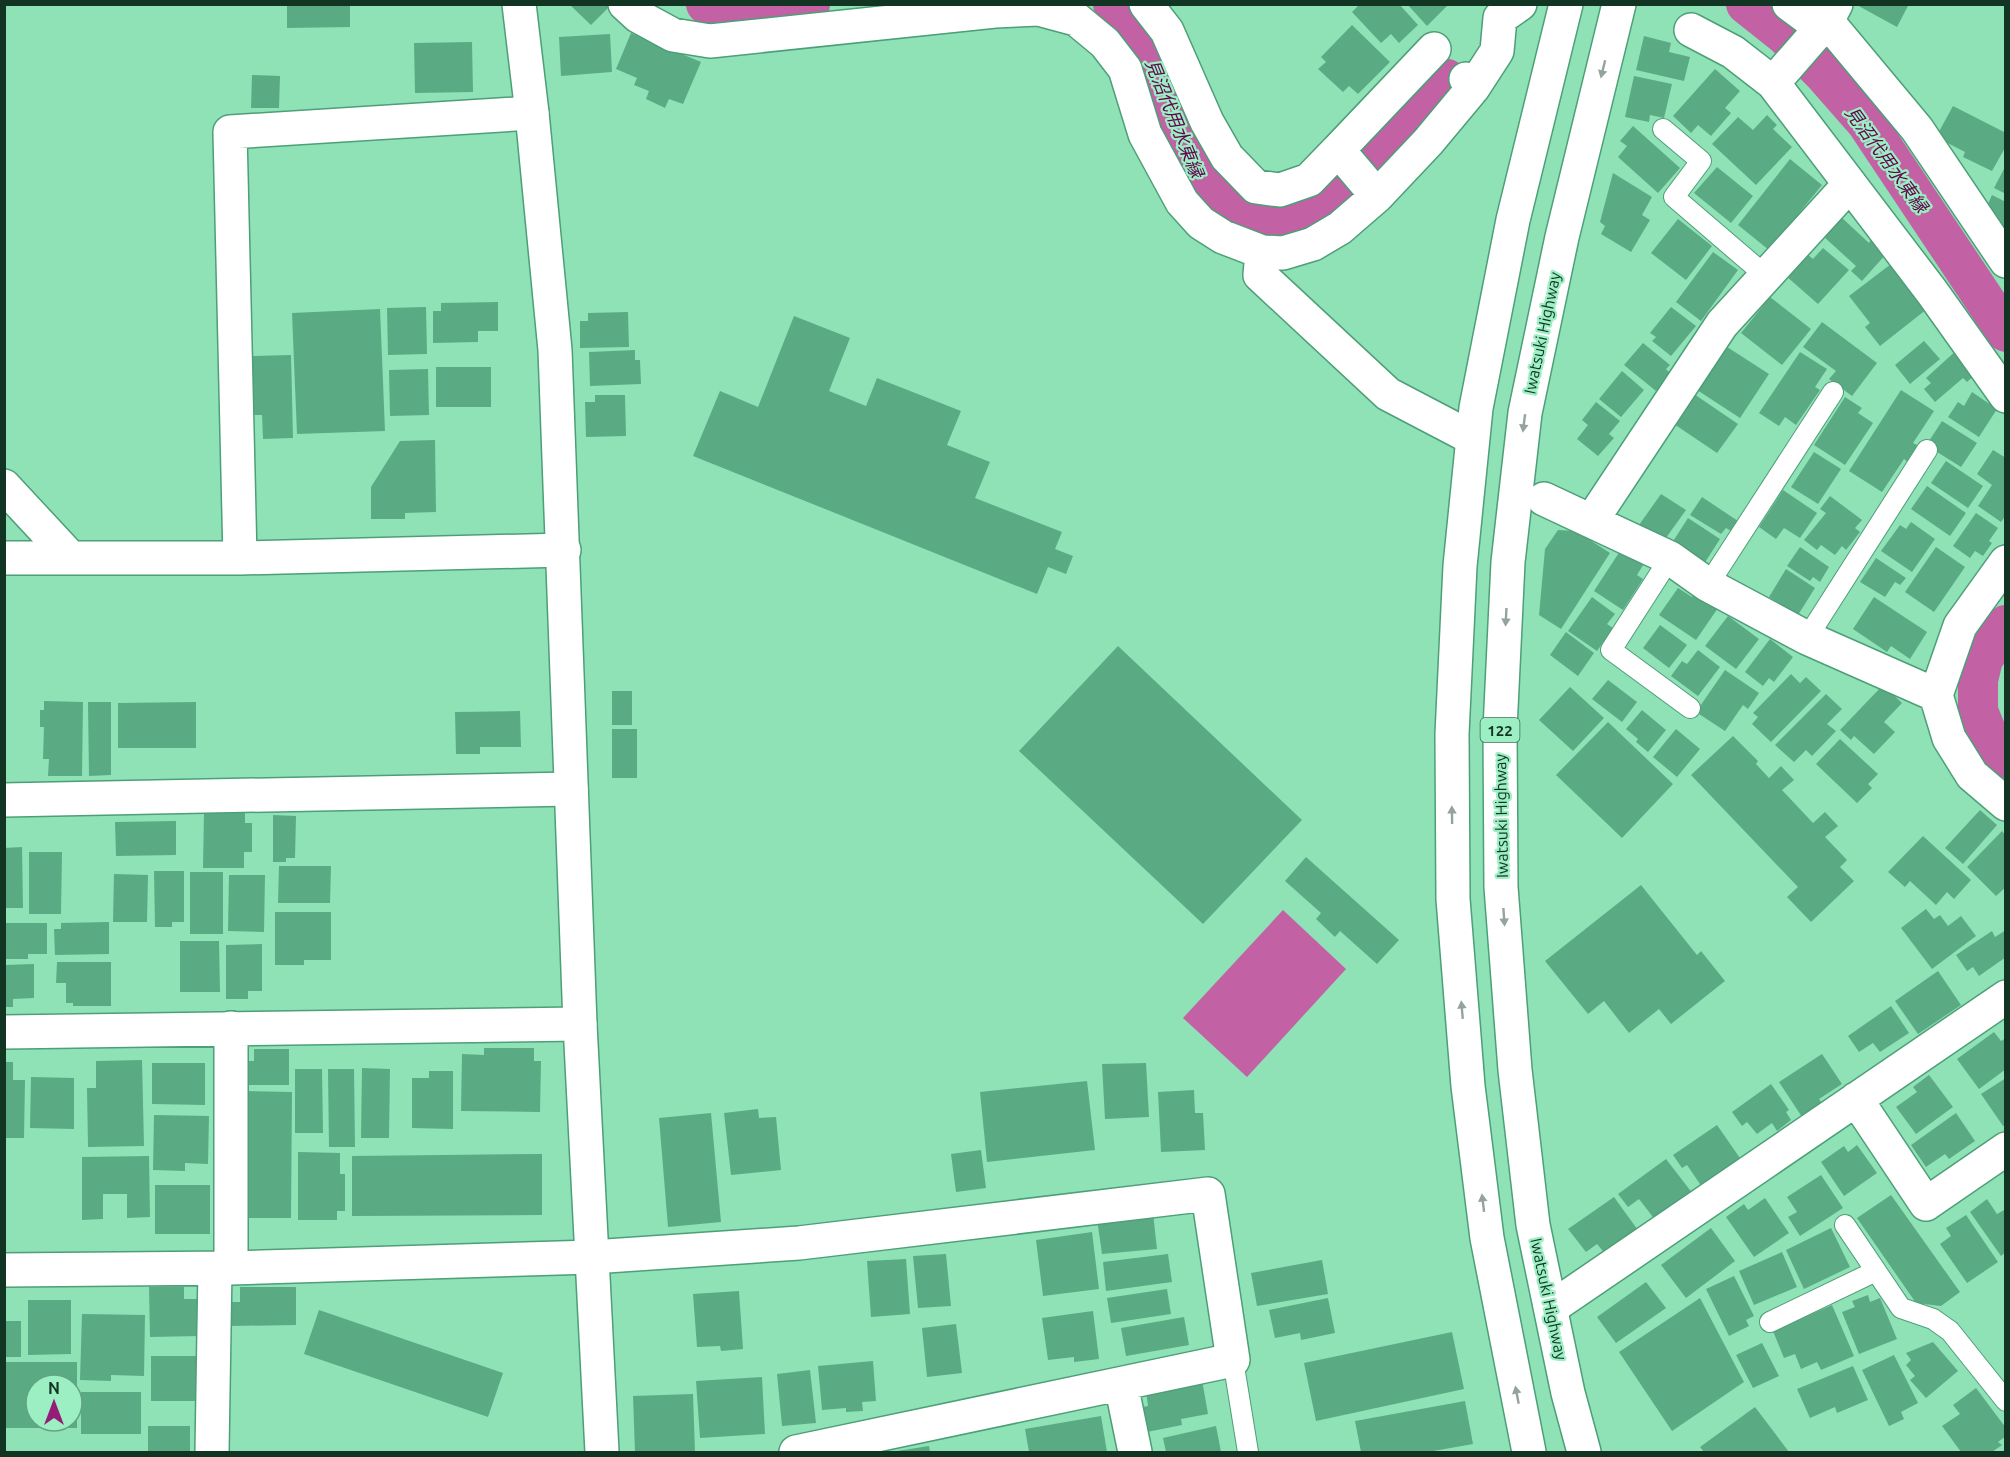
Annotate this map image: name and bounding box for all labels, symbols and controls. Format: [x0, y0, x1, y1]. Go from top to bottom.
water label: 見沼代用水東縁 [1142, 56, 1209, 182]
one-way arrow [1597, 60, 1607, 78]
water label: 見沼代用水東縁 [1842, 102, 1933, 217]
street label: Iwatsuki Highway [1520, 270, 1564, 396]
one-way arrow [1519, 414, 1529, 433]
one-way arrow [1501, 608, 1510, 627]
road number: 122 [1480, 718, 1520, 742]
street label: Iwatsuki Highway [1491, 753, 1511, 878]
one-way arrow [1448, 805, 1457, 824]
one-way arrow [1499, 907, 1509, 926]
one-way arrow [1457, 1000, 1467, 1019]
one-way arrow [1478, 1194, 1487, 1213]
street label: Iwatsuki Highway [1527, 1236, 1571, 1362]
north arrow [24, 1373, 84, 1433]
text: N [48, 1379, 60, 1397]
one-way arrow [1512, 1386, 1521, 1405]

